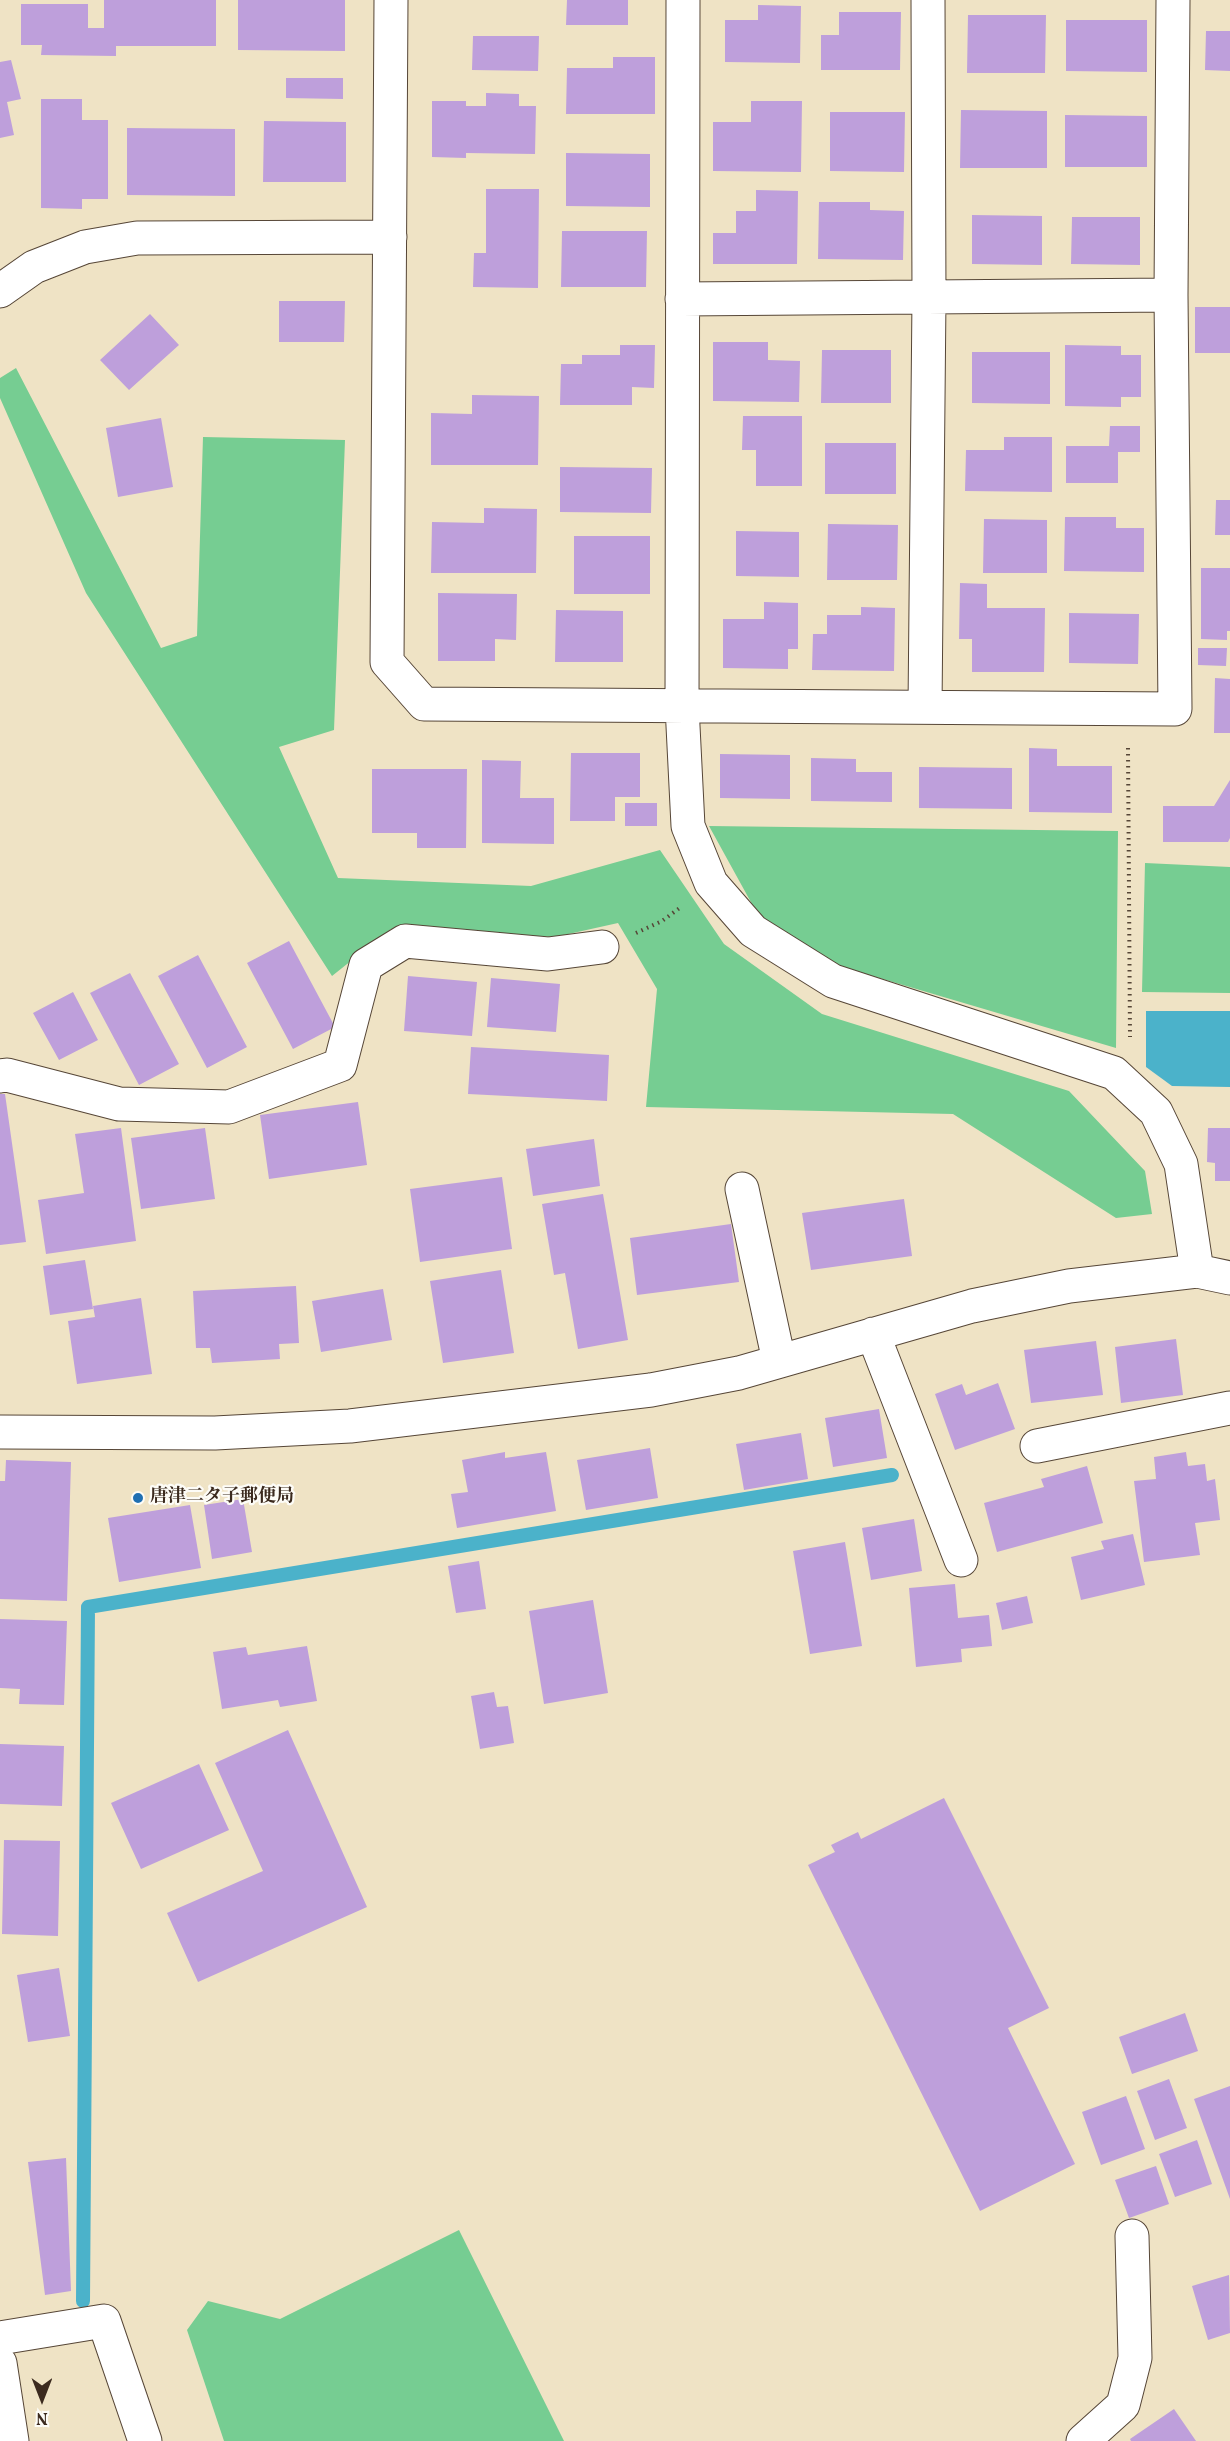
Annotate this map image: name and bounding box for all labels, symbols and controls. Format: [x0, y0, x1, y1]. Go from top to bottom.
place label: 唐津二タ子郵便局 [150, 1487, 294, 1509]
marker: 唐津二タ子郵便局 [131, 1491, 145, 1505]
north arrow [12, 2369, 72, 2429]
text: N [36, 2406, 48, 2428]

